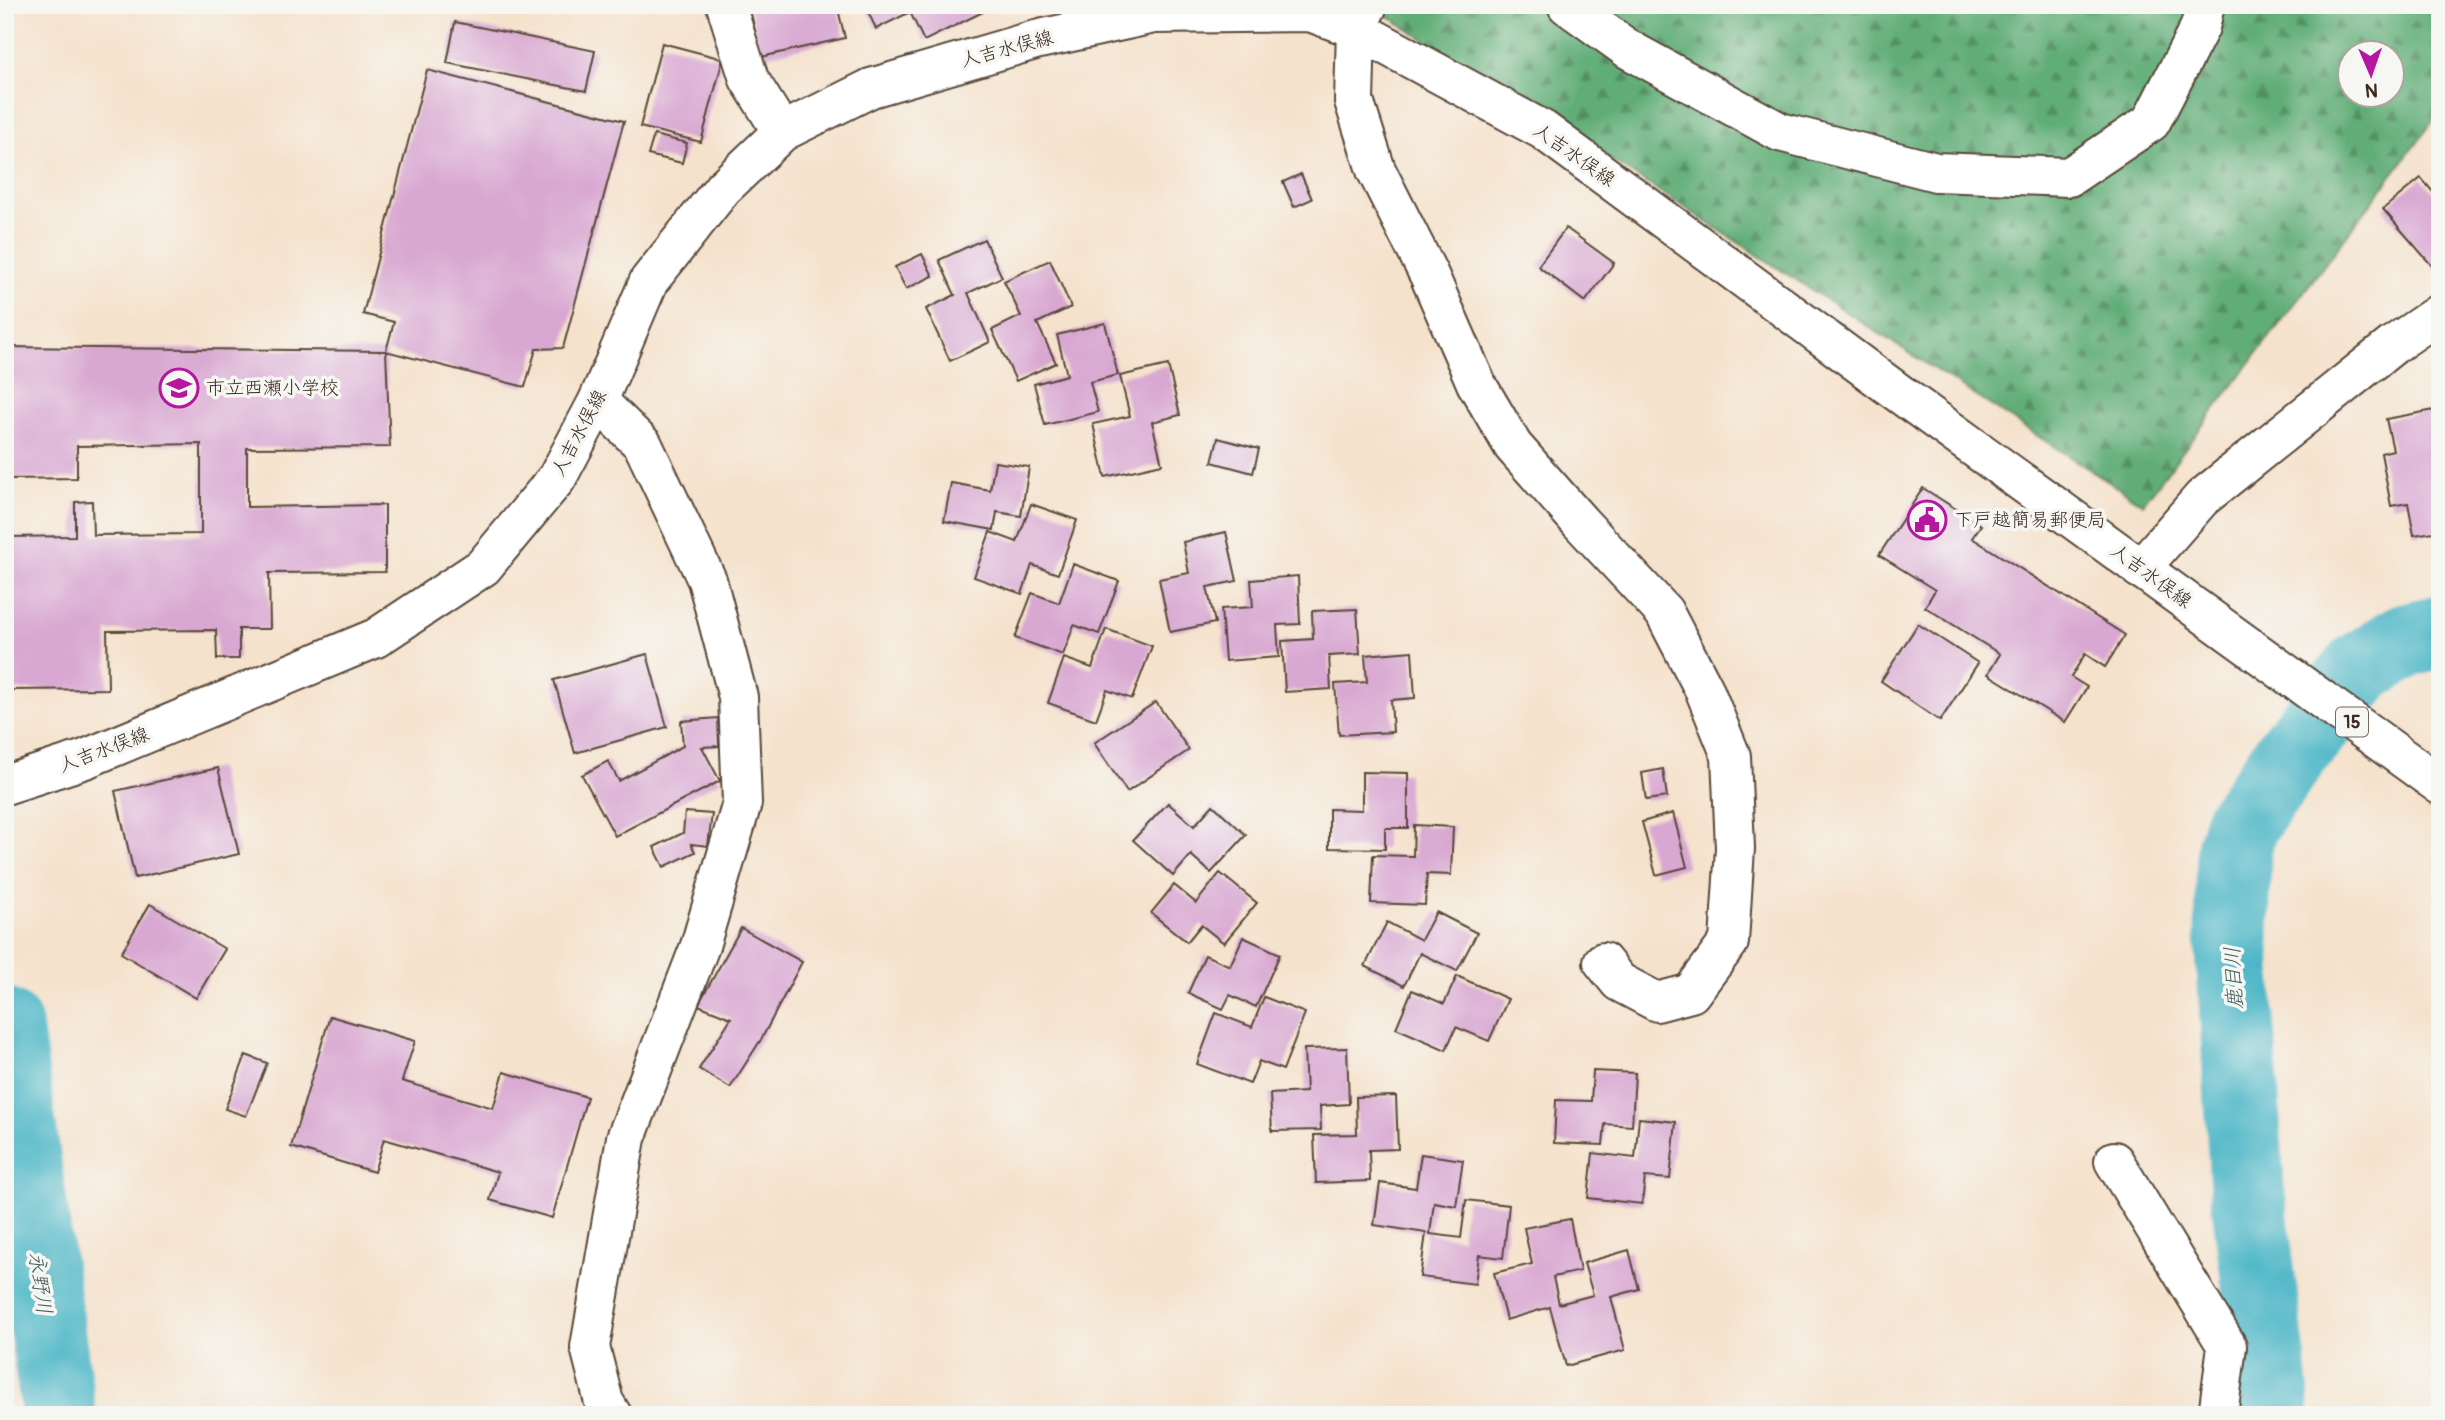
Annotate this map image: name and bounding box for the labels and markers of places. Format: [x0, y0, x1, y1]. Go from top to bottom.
school or university icon: 市立西瀬小学校 [158, 367, 200, 409]
place label: 市立西瀬小学校 [206, 376, 339, 400]
public building icon: 下戸越簡易郵便局 [1906, 499, 1948, 541]
place label: 下戸越簡易郵便局 [1954, 508, 2106, 532]

